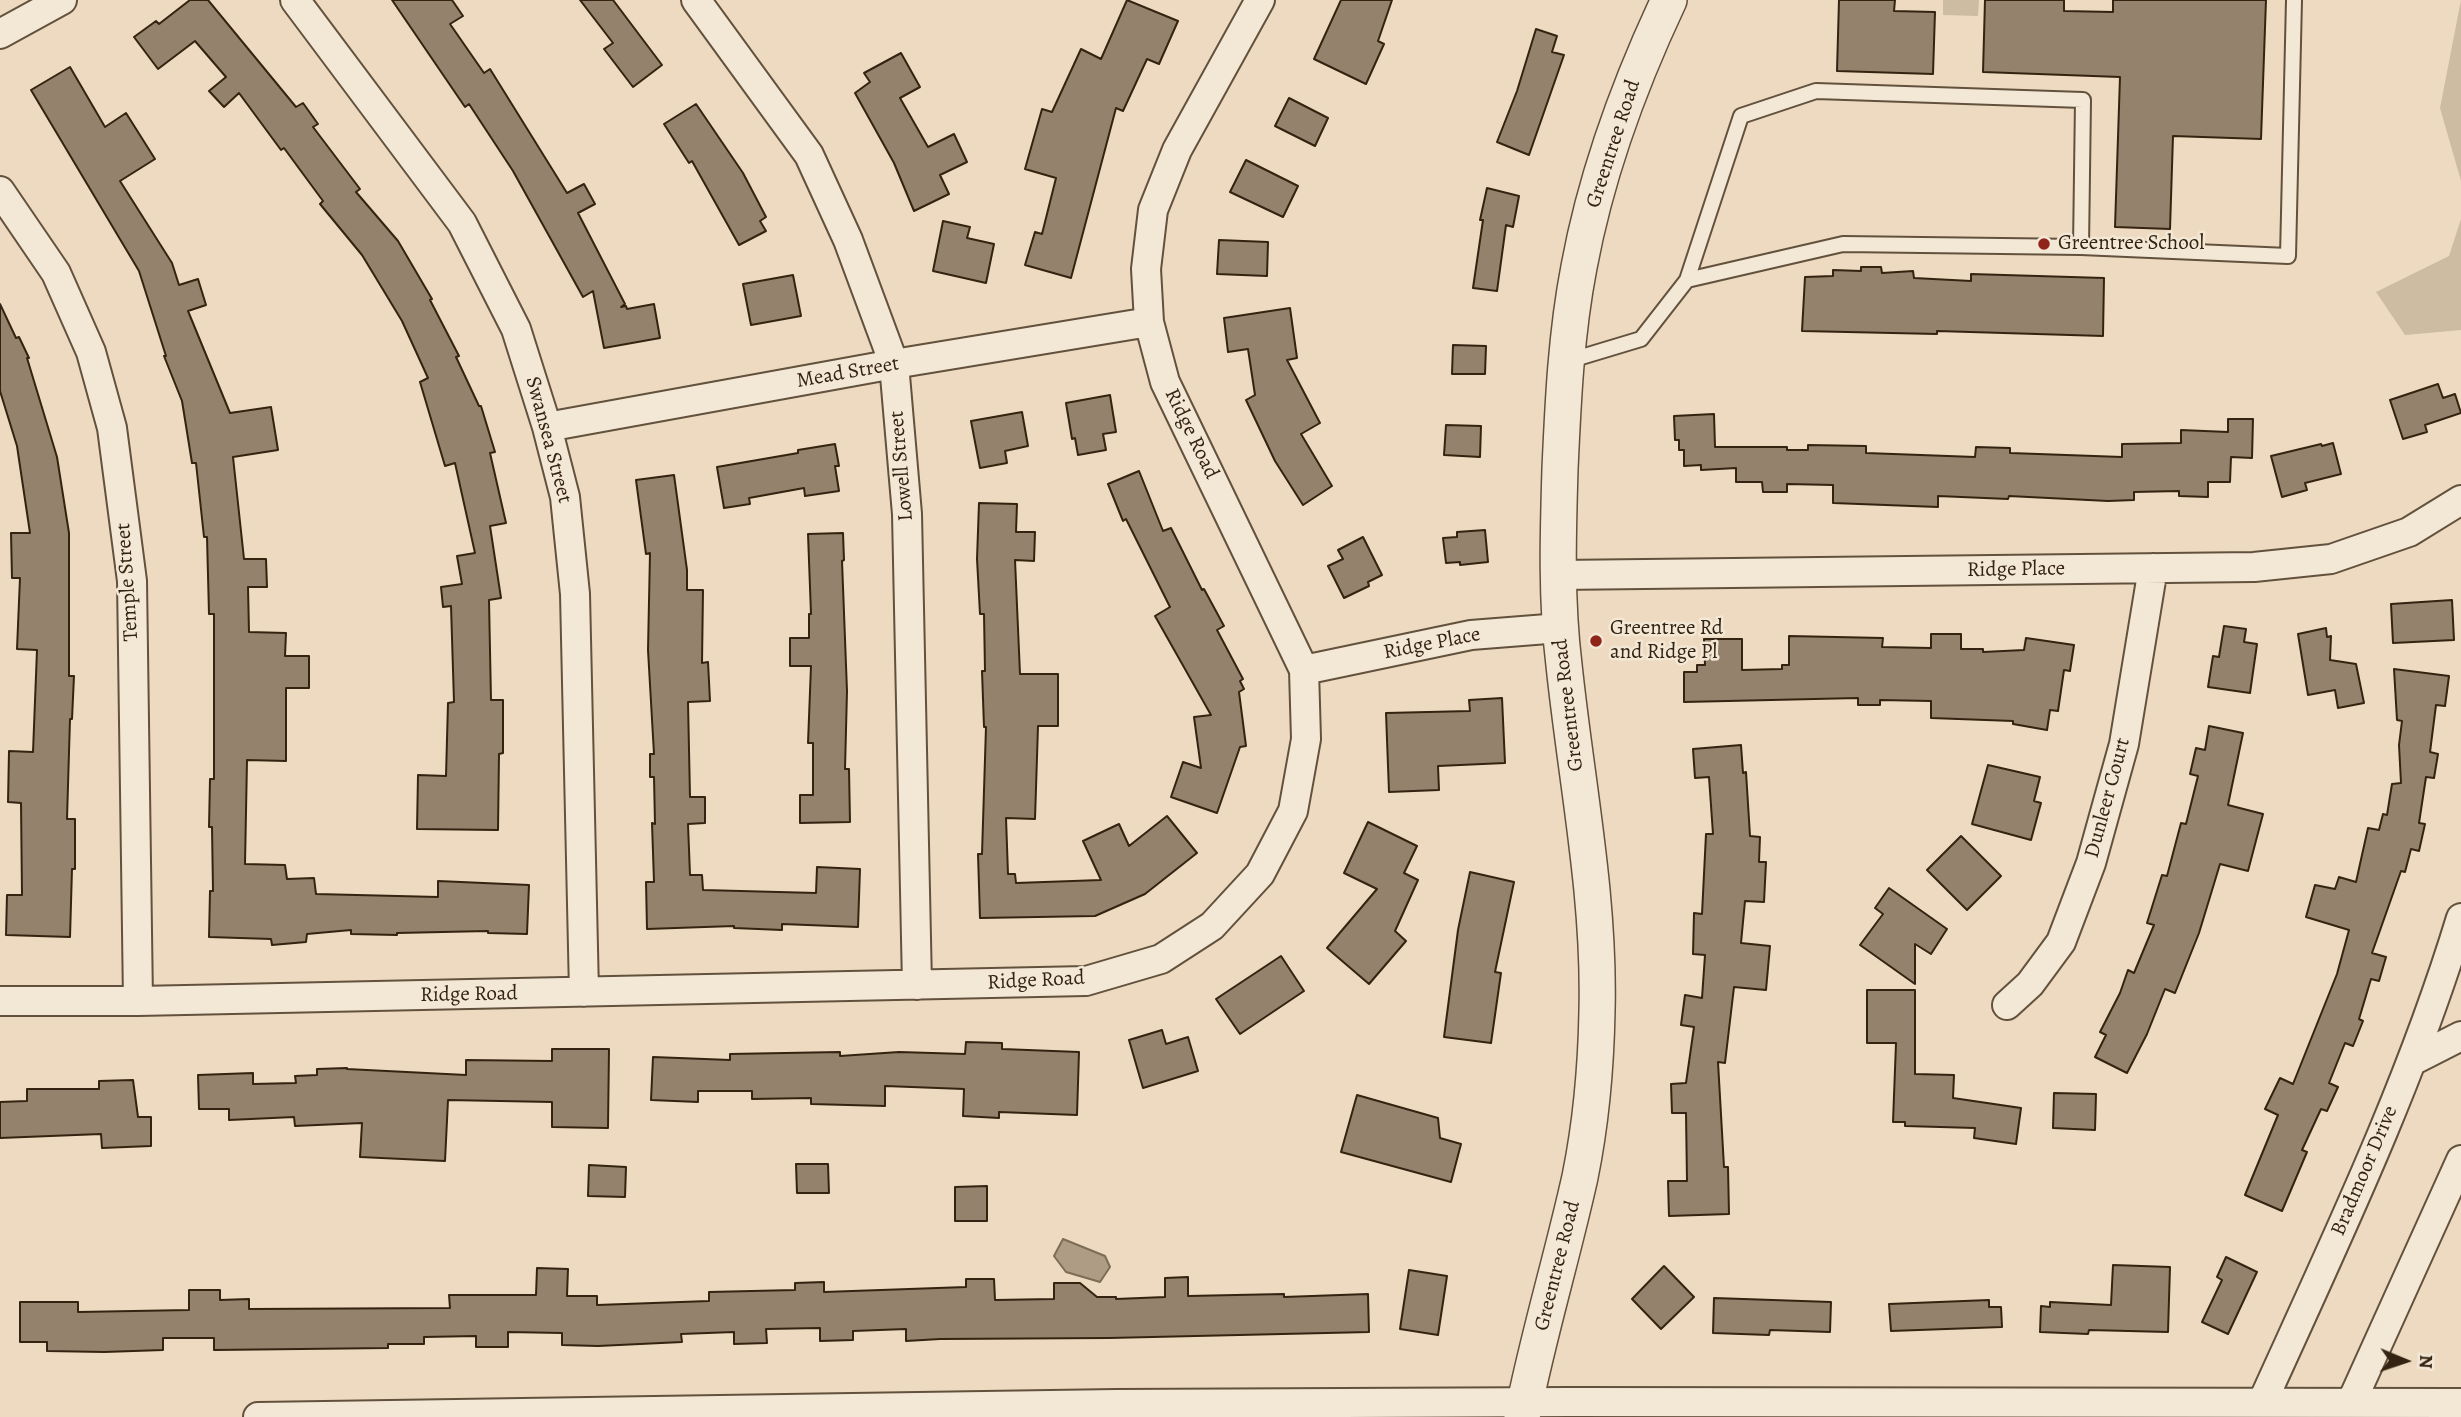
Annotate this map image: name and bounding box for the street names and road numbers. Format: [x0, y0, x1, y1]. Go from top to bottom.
street label: Greentree Road [1581, 77, 1647, 211]
street label: Mead Street [795, 352, 901, 394]
street label: Swansea Street [519, 374, 577, 506]
street label: Ridge Road [1158, 385, 1224, 483]
street label: Lowell Street [885, 410, 919, 522]
street label: Temple Street [111, 522, 145, 642]
street label: Ridge Place [1967, 557, 2065, 583]
street label: Ridge Place [1381, 622, 1483, 666]
street label: Greentree Road [1548, 637, 1590, 773]
street label: Dunleer Court [2080, 735, 2136, 861]
street label: Ridge Road [987, 966, 1085, 996]
street label: Ridge Road [420, 982, 518, 1008]
street label: Bradmoor Drive [2326, 1102, 2404, 1240]
street label: Greentree Road [1530, 1198, 1586, 1334]

